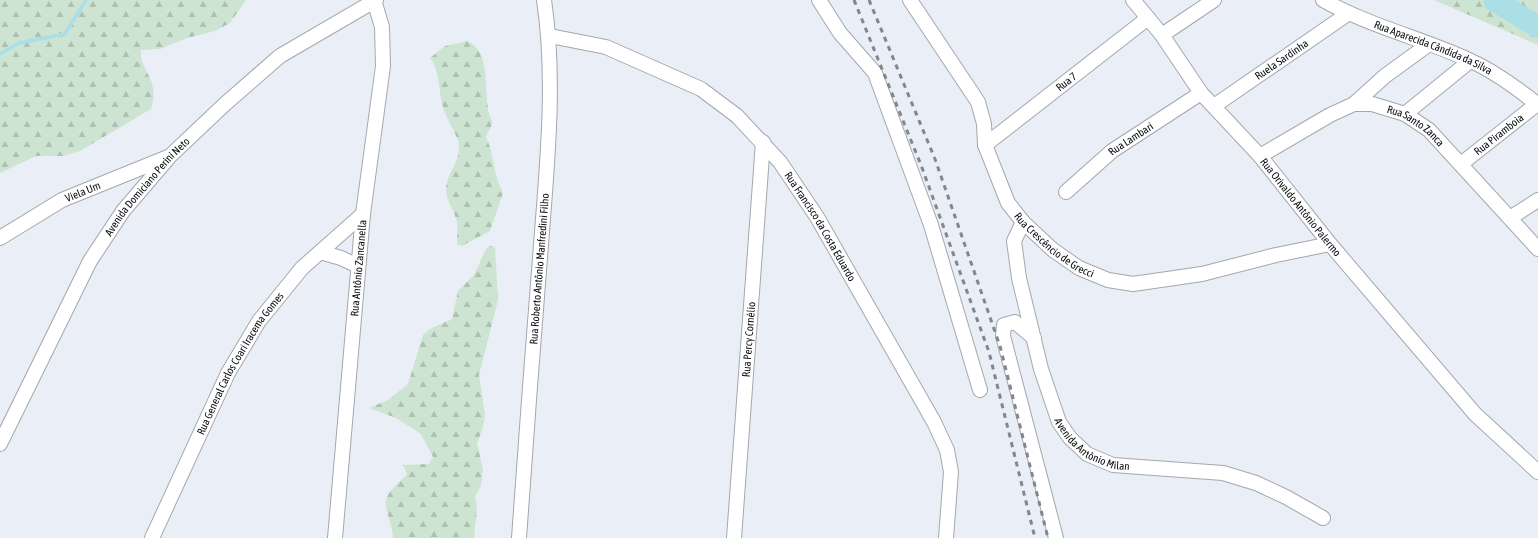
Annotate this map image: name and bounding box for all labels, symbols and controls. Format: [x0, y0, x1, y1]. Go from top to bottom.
street label: Rua Aparecida Cândida da Silva [1372, 18, 1494, 77]
street label: Ruela Sardinha [1253, 37, 1310, 82]
street label: Rua 7 [1054, 70, 1079, 93]
street label: Rua Santo Zanca [1386, 103, 1447, 149]
street label: Rua Piramboia [1472, 111, 1526, 157]
street label: Rua Lambari [1106, 120, 1155, 158]
street label: Avenida Domiciano Perini Neto [102, 135, 192, 238]
street label: Rua Orivaldo Antônio Palermo [1258, 156, 1344, 258]
street label: Rua Francisco da Costa Eduardo [782, 169, 858, 283]
street label: Viela Um [63, 179, 102, 204]
street label: Rua Roberto Antônio Manfredini Filho [527, 193, 551, 345]
street label: Rua Crescêncio de Grecci [1012, 210, 1096, 280]
street label: Rua Antônio Zancanella [348, 219, 368, 317]
street label: Rua General Carlos Coari Iracema Gomes [194, 290, 286, 436]
street label: Rua Percy Cornélio [740, 301, 757, 378]
street label: Avenida Antônio Milan [1052, 417, 1130, 472]

